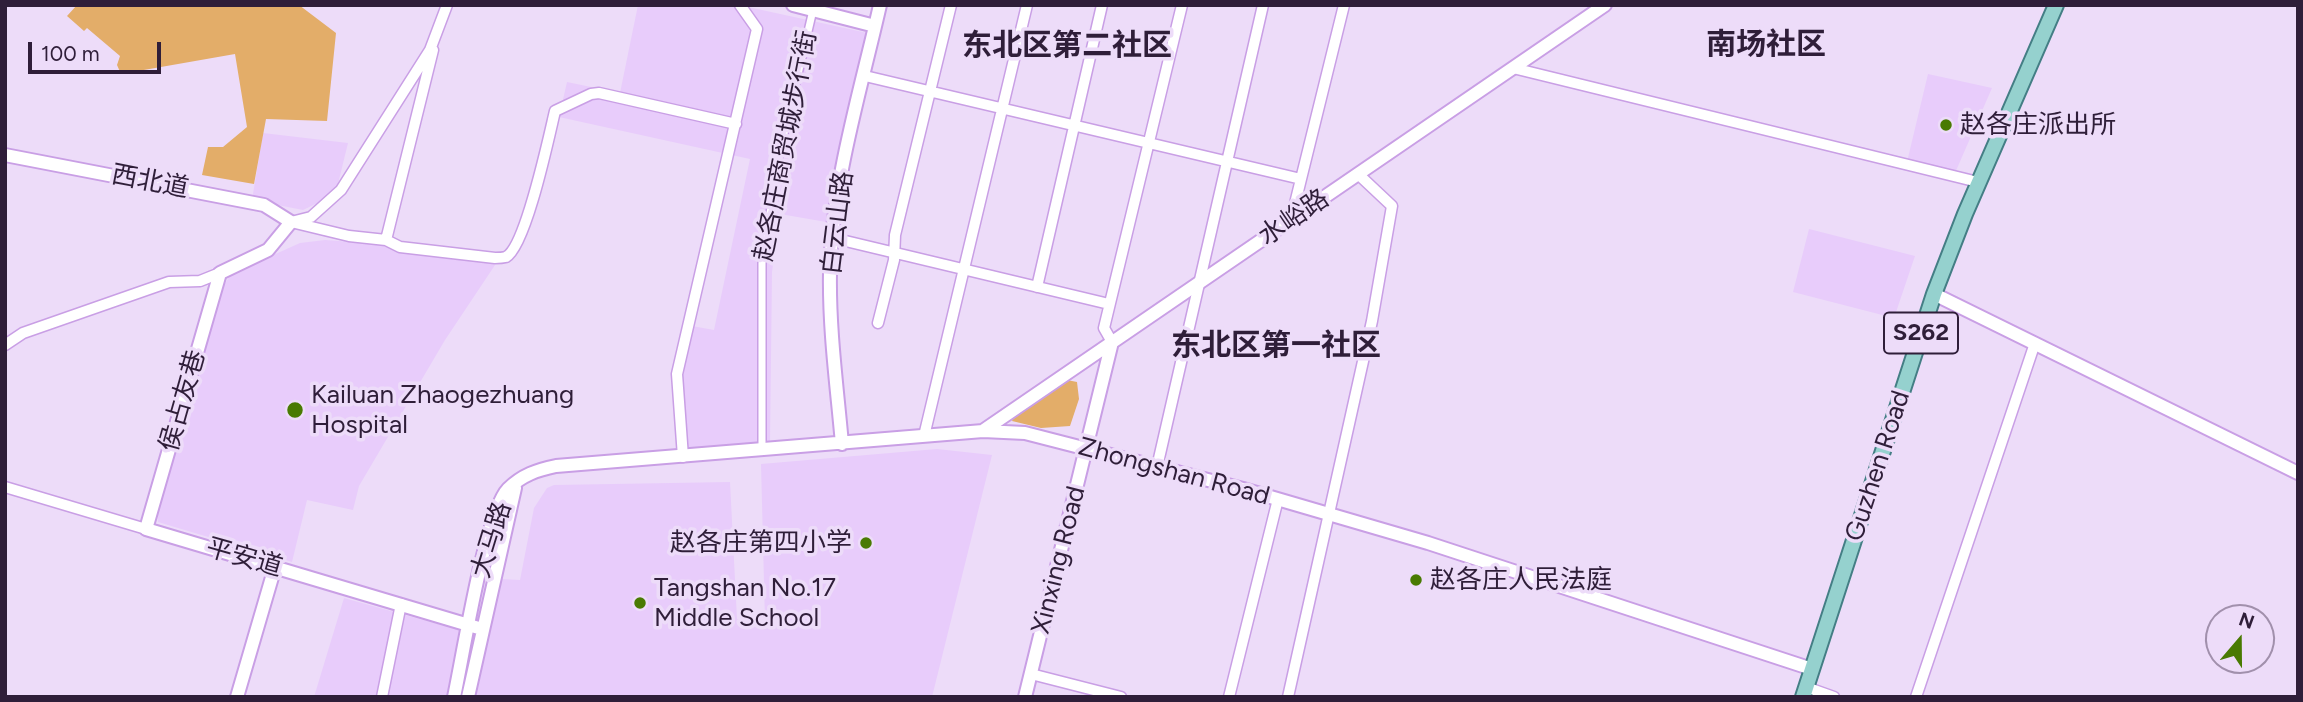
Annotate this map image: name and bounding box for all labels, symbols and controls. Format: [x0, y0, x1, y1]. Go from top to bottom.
district label: 南场社区 [1706, 27, 1826, 63]
scale bar [32, 28, 164, 72]
street label: 赵各庄商贸城步行街 [748, 28, 824, 264]
district label: 东北区第二社区 [962, 28, 1172, 64]
text: 100 m [41, 41, 100, 66]
place label: 赵各庄派出所 [1960, 109, 2116, 141]
marker: 赵各庄派出所 [1938, 117, 1954, 133]
street label: 西北道 [109, 159, 191, 205]
street label: 白云山路 [816, 169, 860, 277]
street label: 水峪路 [1253, 183, 1335, 253]
road number: S262 [1884, 312, 1958, 354]
district label: 东北区第一社区 [1171, 328, 1381, 364]
street label: 侯占友巷 [154, 347, 212, 455]
place label: Kailuan Zhaogezhuang Hospital [311, 379, 574, 440]
street label: Guzhen Road [1839, 387, 1917, 545]
marker: Kailuan Zhaogezhuang Hospital [285, 400, 305, 420]
street label: Zhongshan Road [1075, 431, 1273, 513]
street label: Xinxing Road [1026, 483, 1092, 637]
street label: 大马路 [466, 498, 518, 582]
place label: 赵各庄第四小学 [670, 527, 852, 559]
street label: 平安道 [202, 532, 286, 584]
marker: 赵各庄第四小学 [858, 535, 874, 551]
place label: 赵各庄人民法庭 [1430, 564, 1612, 596]
place label: Tangshan No.17 Middle School [654, 572, 836, 634]
marker: 赵各庄人民法庭 [1408, 572, 1424, 588]
marker: Tangshan No.17 Middle School [632, 595, 648, 611]
north arrow [2205, 604, 2275, 674]
text: N [2236, 607, 2258, 634]

